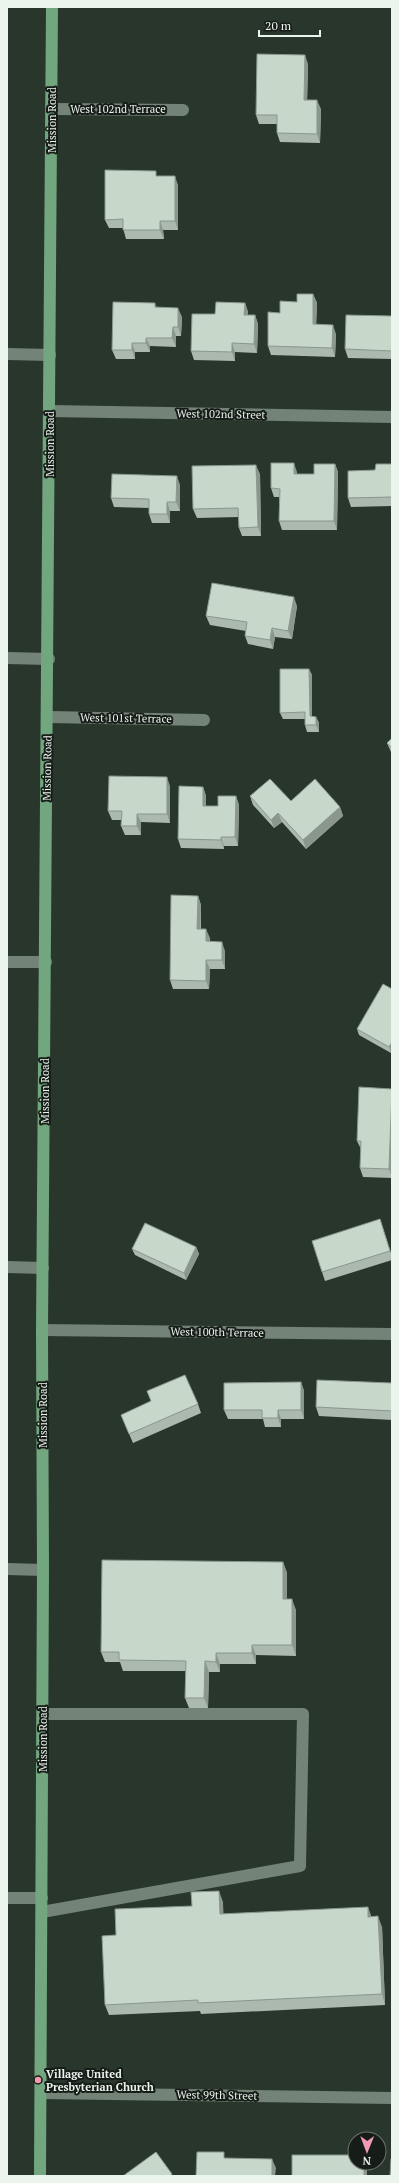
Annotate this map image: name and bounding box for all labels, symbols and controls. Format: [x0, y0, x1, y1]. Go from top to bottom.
scale bar [259, 12, 320, 38]
text: 20 m [265, 18, 292, 33]
street label: Mission Road [45, 87, 59, 153]
street label: West 102nd Terrace [70, 102, 166, 116]
street label: West 102nd Street [176, 406, 266, 422]
street label: Mission Road [43, 411, 57, 477]
street label: West 101st Terrace [80, 710, 172, 726]
street label: Mission Road [39, 735, 55, 801]
street label: Mission Road [38, 1058, 52, 1124]
street label: West 100th Terrace [170, 1324, 264, 1340]
street label: Mission Road [36, 1382, 50, 1448]
street label: Mission Road [36, 1706, 50, 1772]
place label: Village United Presbyterian Church [46, 2067, 154, 2094]
marker: Village United Presbyterian Church [33, 2075, 43, 2085]
street label: West 99th Street [176, 2087, 258, 2103]
north arrow [347, 2131, 387, 2171]
text: N [362, 2154, 371, 2168]

